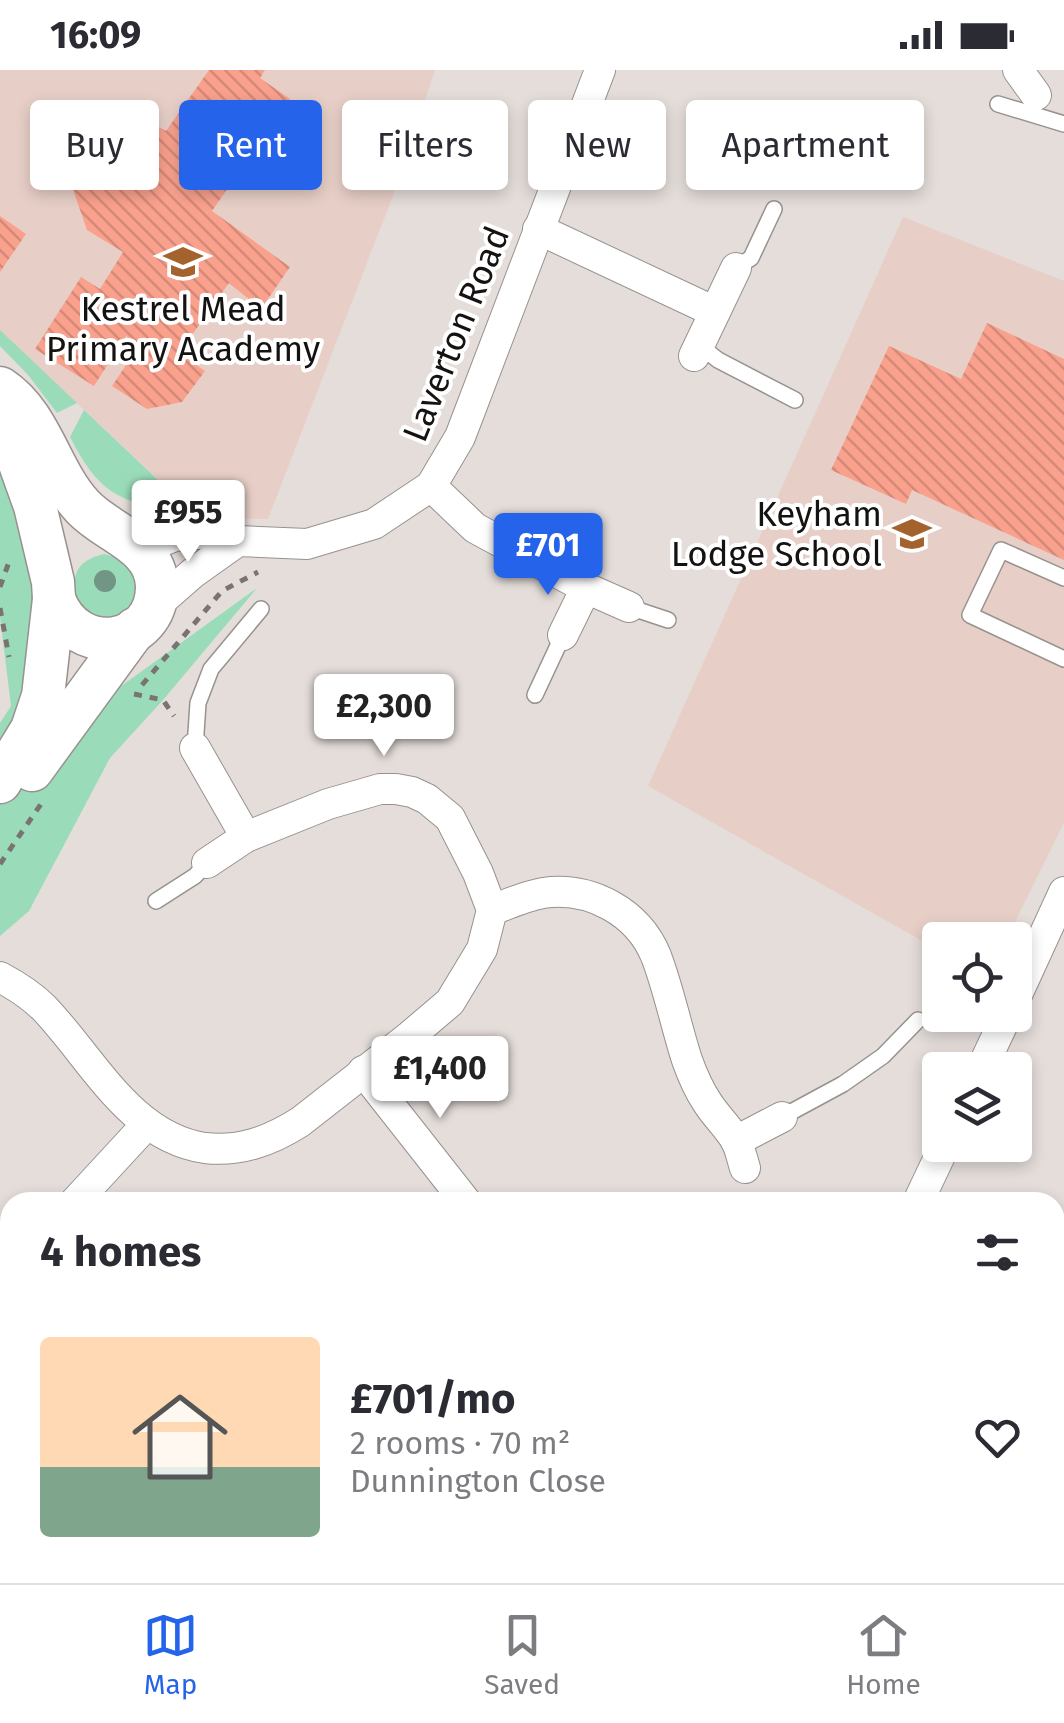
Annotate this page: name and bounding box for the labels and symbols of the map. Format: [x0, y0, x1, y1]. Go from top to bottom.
street label: Laverton Road [394, 220, 518, 448]
school or university icon: Kestrel Mead Primary Academy [162, 241, 204, 283]
place label: Kestrel Mead Primary Academy [46, 288, 320, 370]
pin: £955 [129, 480, 247, 565]
place label: Keyham Lodge School [671, 493, 882, 575]
pin: £701 [489, 513, 607, 598]
school or university icon: Keyham Lodge School [891, 513, 933, 555]
pin: £2,300 [303, 674, 465, 759]
pin: £1,400 [359, 1036, 521, 1121]

